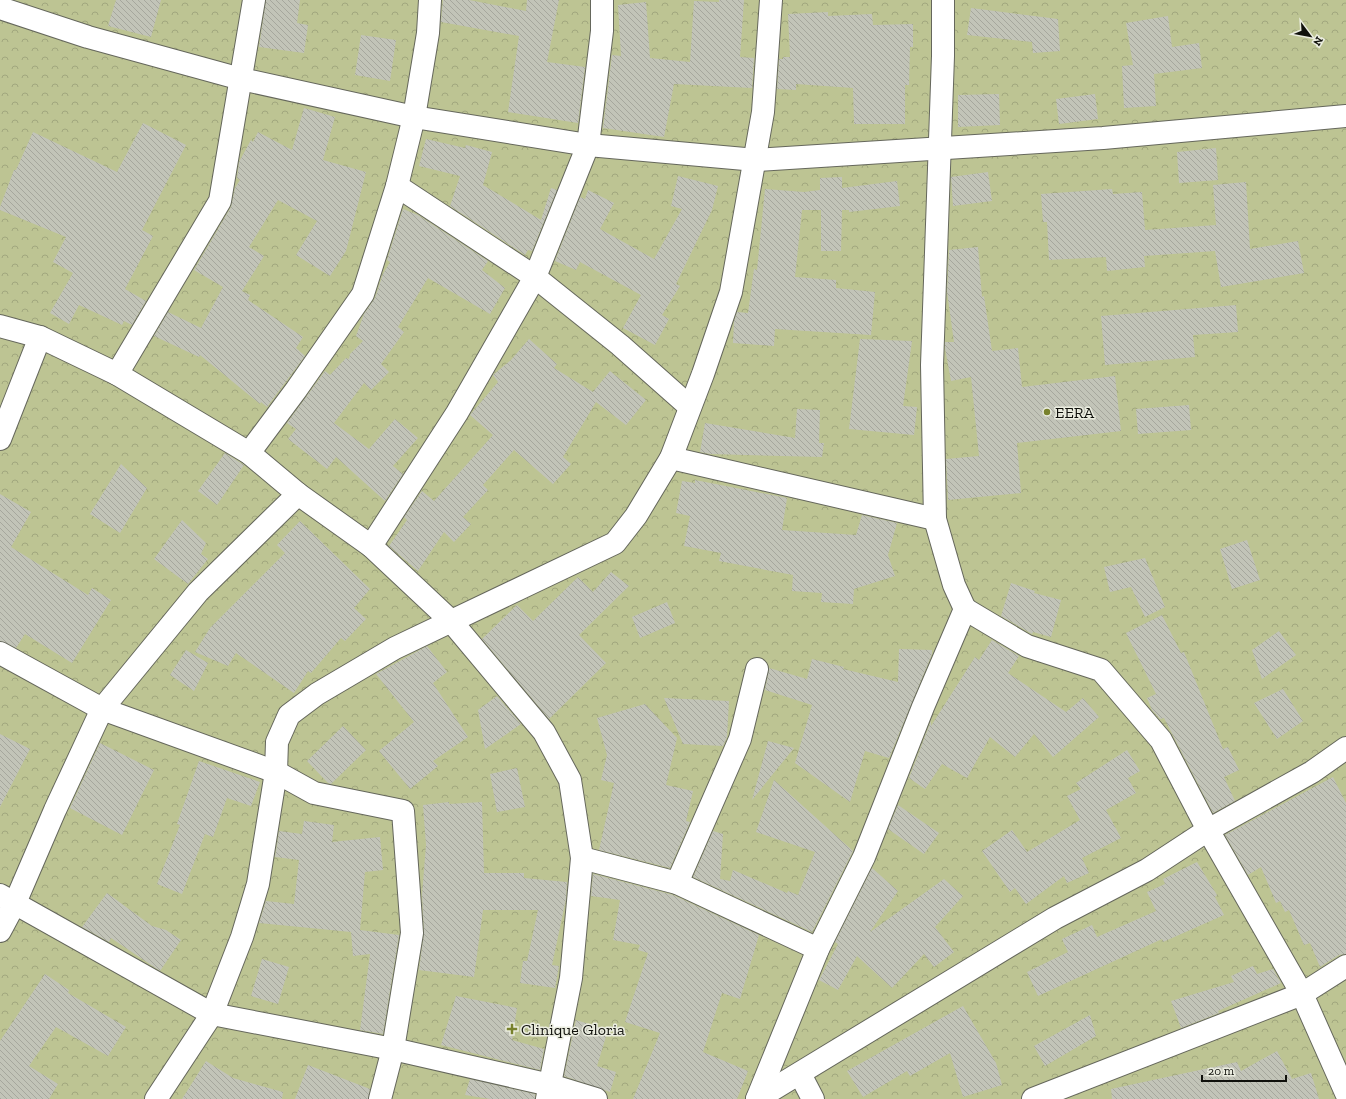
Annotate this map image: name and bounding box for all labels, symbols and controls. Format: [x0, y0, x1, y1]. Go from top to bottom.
north arrow [1290, 16, 1330, 56]
text: N [1310, 34, 1326, 49]
place label: EERA [1055, 403, 1095, 422]
marker: EERA [1042, 407, 1052, 417]
place label: Clinique Gloria [521, 1020, 625, 1039]
marker: Clinique Gloria [506, 1023, 518, 1035]
scale bar [1202, 1057, 1286, 1083]
text: 20 m [1208, 1064, 1235, 1078]

